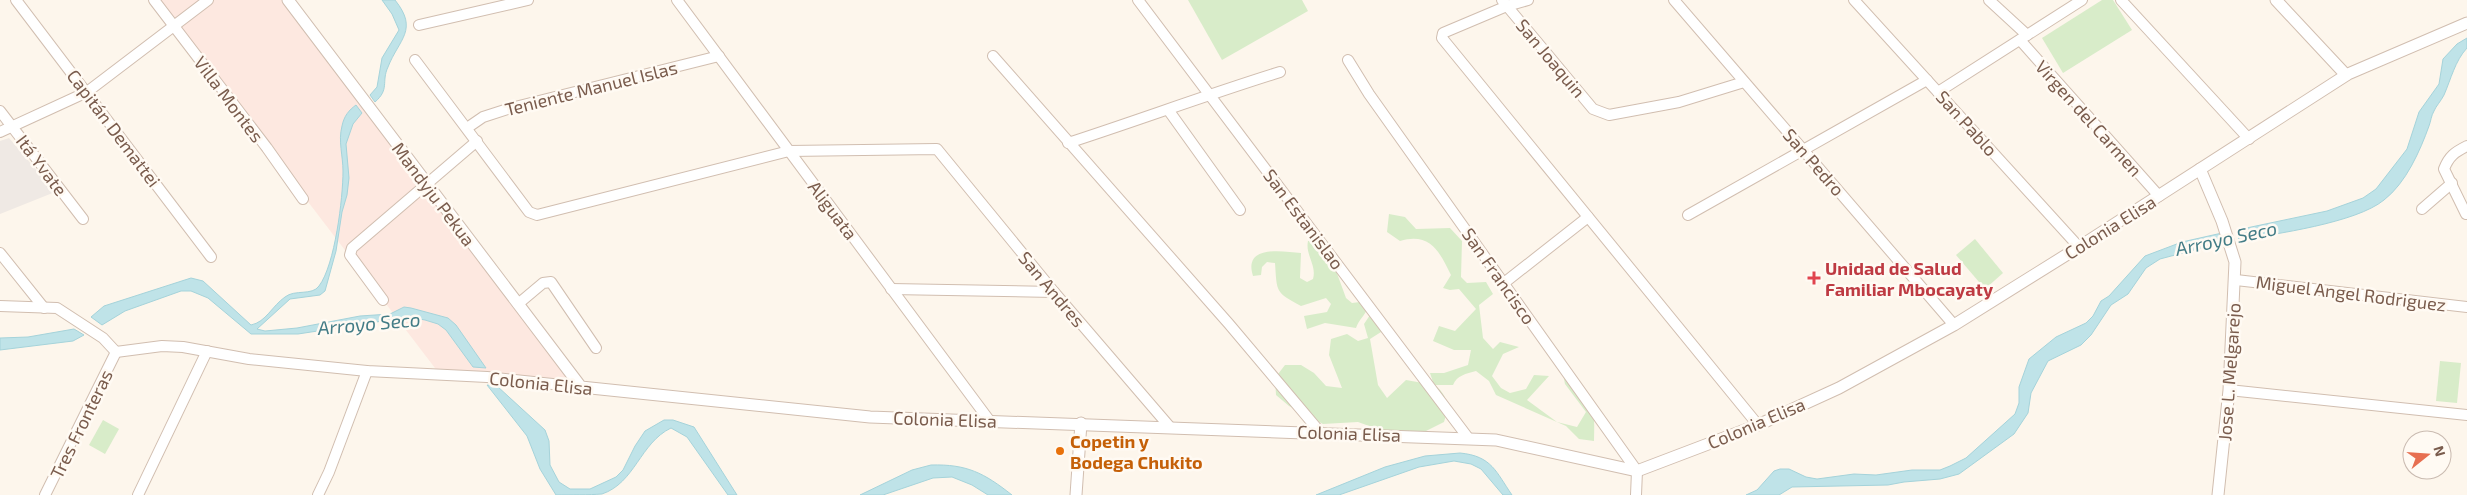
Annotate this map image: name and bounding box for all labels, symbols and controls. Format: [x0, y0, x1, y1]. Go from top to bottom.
street label: San Joaquin [1512, 14, 1590, 102]
street label: Villa Montes [189, 52, 269, 146]
street label: Virgen del Carmen [2031, 55, 2147, 181]
street label: Teniente Manuel Islas [503, 56, 679, 120]
street label: Capitán Demattei [63, 65, 165, 191]
street label: San Pablo [1932, 86, 2002, 160]
street label: San Pedro [1779, 124, 1849, 200]
street label: Itá Yvate [12, 130, 72, 200]
street label: Mandyju Pekua [388, 138, 480, 250]
street label: San Estanislao [1259, 164, 1349, 274]
street label: Aliguata [804, 176, 862, 244]
street label: Colonia Elisa [2060, 190, 2160, 264]
water label: Arroyo Seco [2172, 216, 2279, 261]
street label: San Francisco [1458, 224, 1540, 328]
street label: San Andres [1014, 247, 1090, 331]
place label: Unidad de Salud Familiar Mbocayaty [1825, 257, 1994, 300]
street label: Miguel Angel Rodriguez [2255, 270, 2447, 316]
marker: Unidad de Salud Familiar Mbocayaty [1807, 271, 1821, 285]
street label: Jose L. Melgarejo [2213, 302, 2245, 442]
water label: Arroyo Seco [316, 307, 421, 340]
street label: Tres Fronteras [45, 366, 117, 482]
street label: Colonia Elisa [488, 367, 594, 399]
street label: Colonia Elisa [1704, 393, 1808, 453]
street label: Colonia Elisa [893, 406, 997, 432]
street label: Colonia Elisa [1297, 420, 1401, 446]
place label: Copetin y Bodega Chukito [1070, 430, 1203, 473]
north arrow [2402, 430, 2452, 480]
text: N [2430, 444, 2450, 458]
marker: Copetin y Bodega Chukito [1054, 445, 1066, 457]

